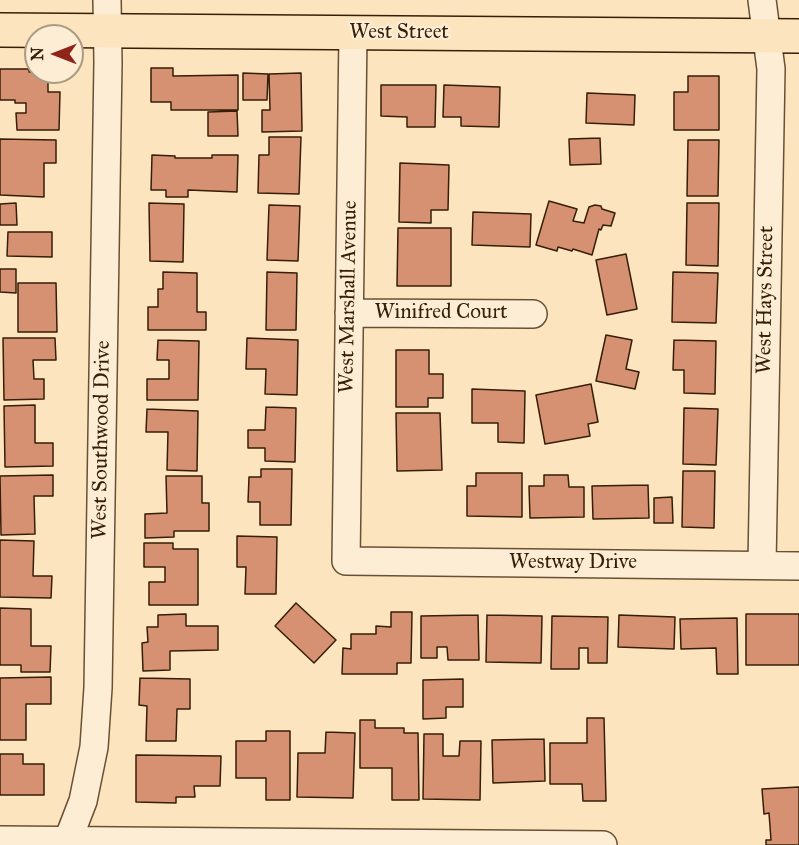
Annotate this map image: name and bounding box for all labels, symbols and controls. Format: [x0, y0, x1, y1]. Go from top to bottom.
street label: West Street [349, 20, 449, 46]
north arrow [24, 24, 84, 84]
text: N [28, 47, 47, 61]
street label: West Marshall Avenue [335, 200, 363, 394]
street label: West Hays Street [752, 226, 780, 374]
street label: Winifred Court [374, 300, 508, 326]
street label: West Southwood Drive [88, 340, 116, 540]
street label: Westway Drive [509, 550, 637, 576]

